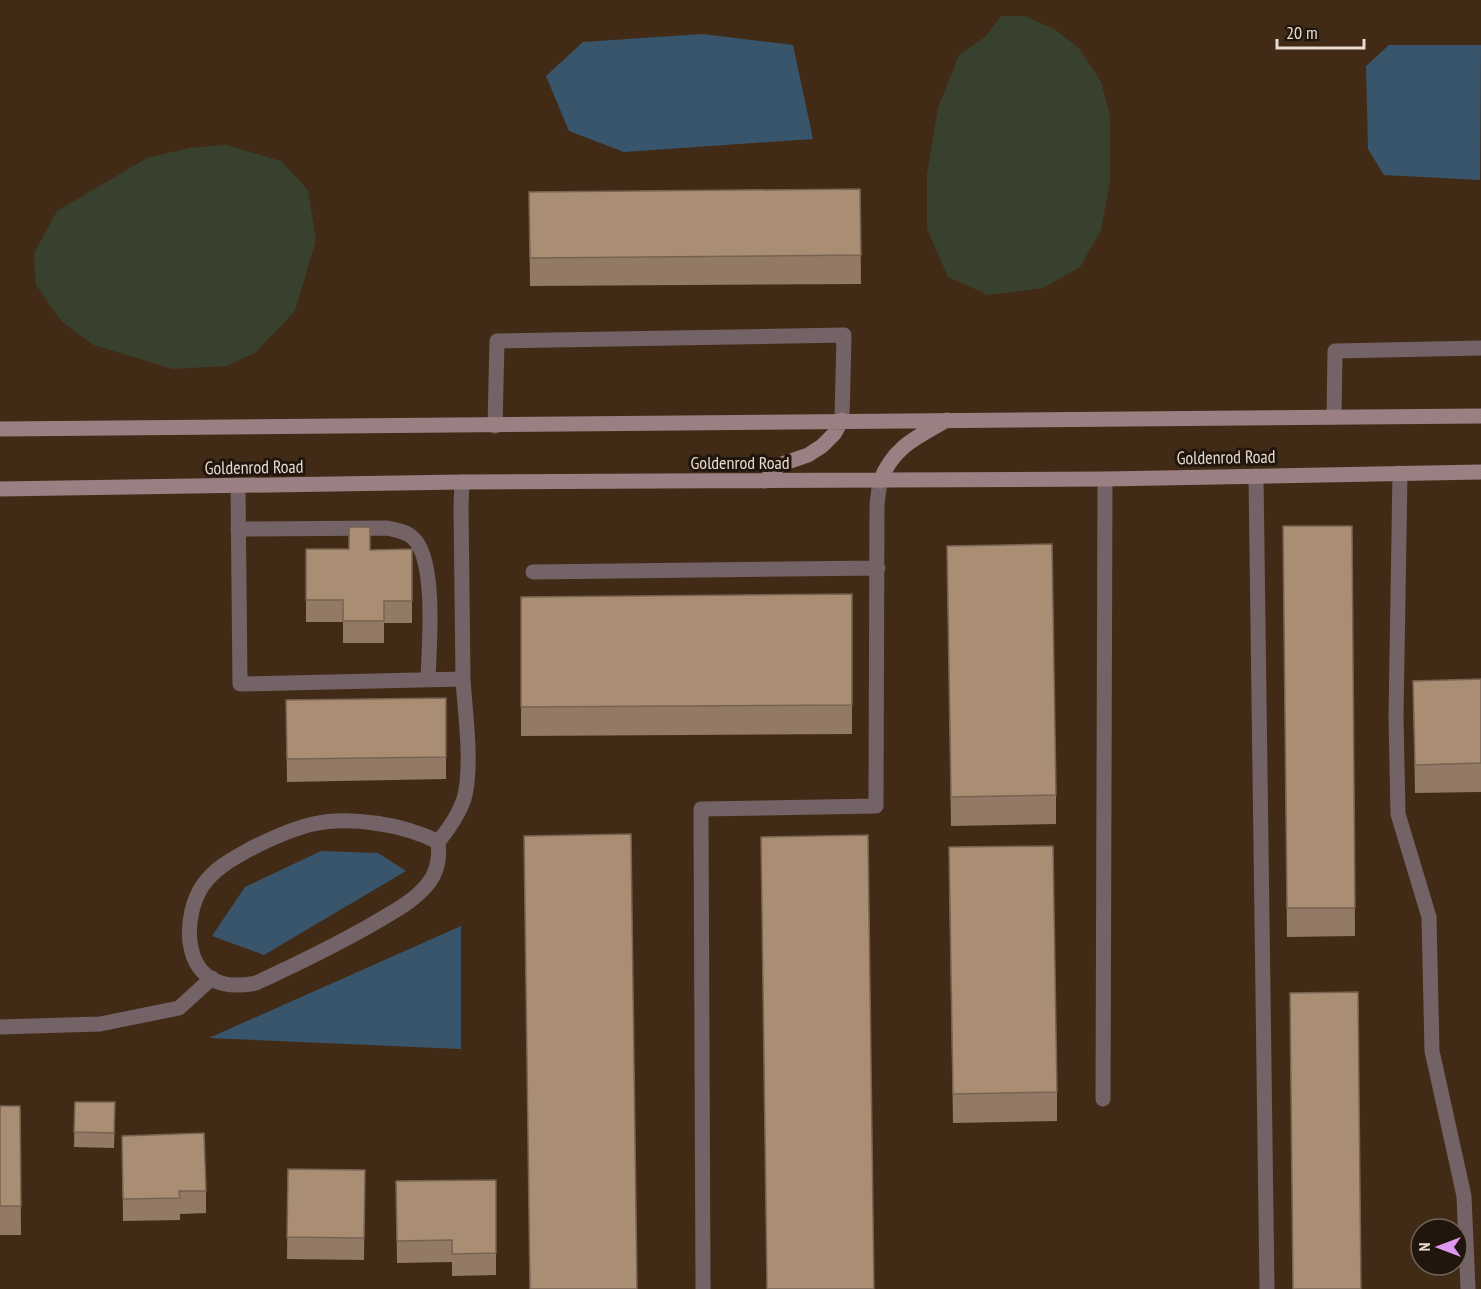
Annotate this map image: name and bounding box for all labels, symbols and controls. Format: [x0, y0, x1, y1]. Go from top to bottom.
scale bar [1277, 12, 1364, 50]
text: 20 m [1286, 21, 1318, 44]
street label: Goldenrod Road [1176, 445, 1276, 469]
street label: Goldenrod Road [691, 451, 789, 474]
street label: Goldenrod Road [204, 455, 304, 479]
north arrow [1409, 1217, 1469, 1277]
text: N [1414, 1243, 1434, 1251]

